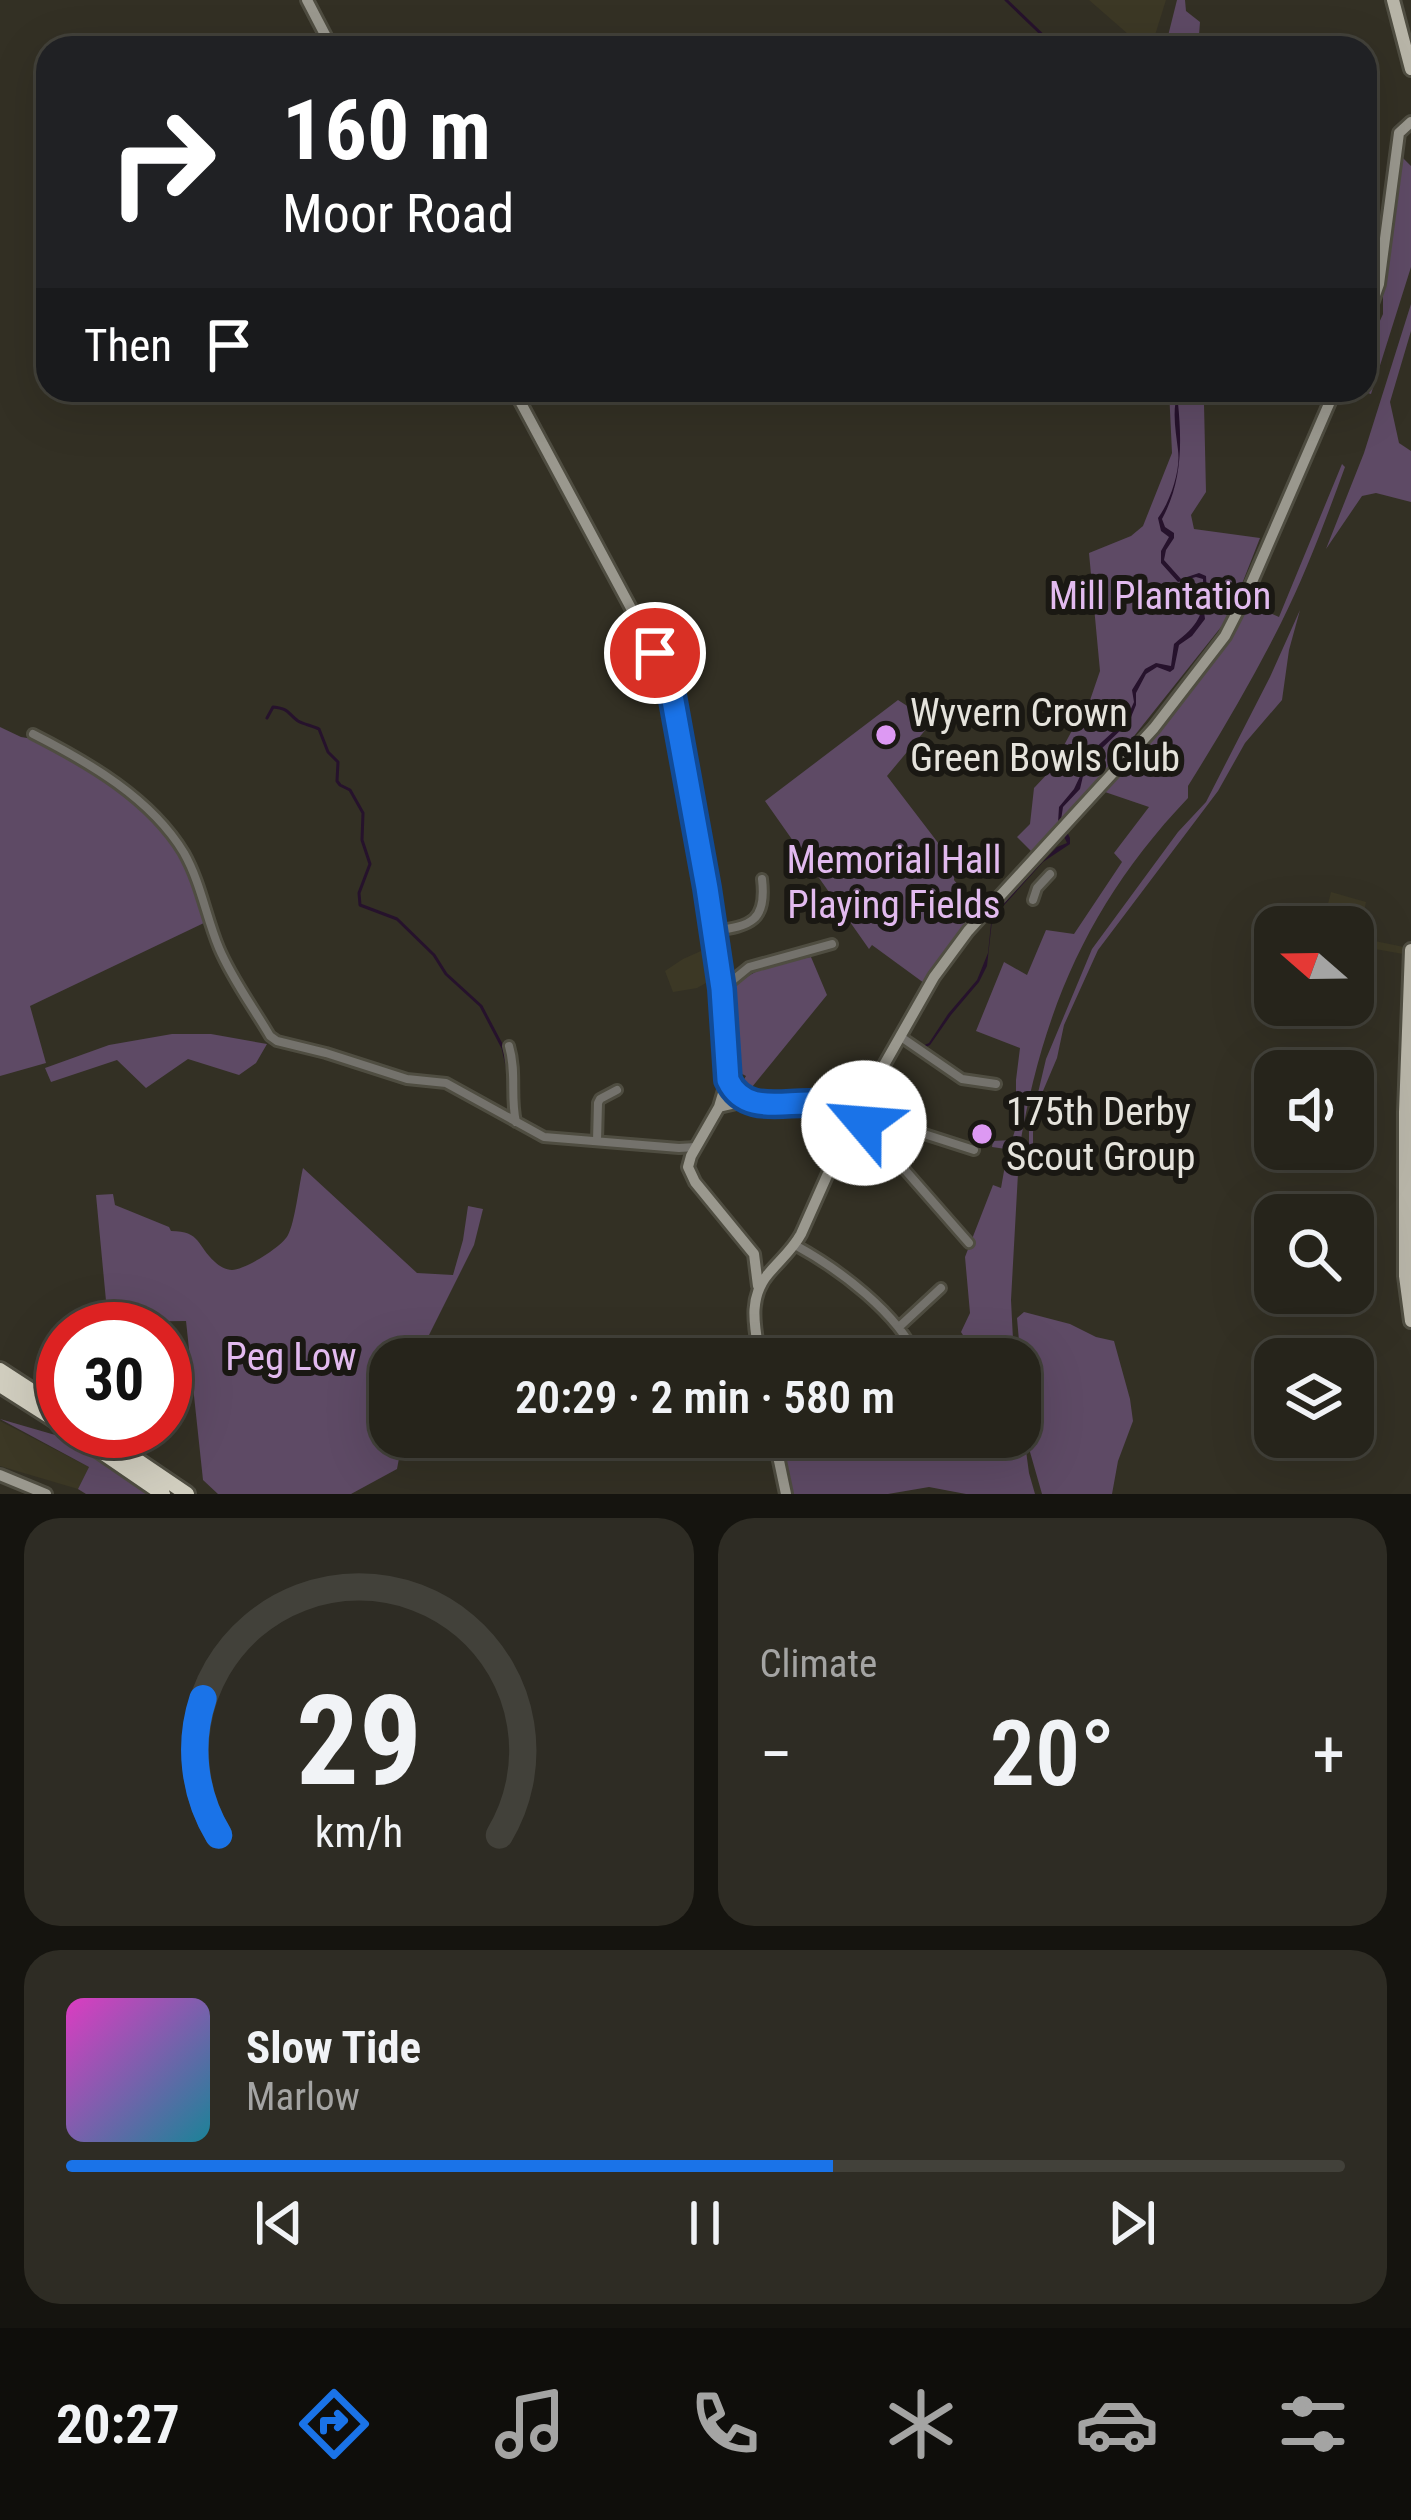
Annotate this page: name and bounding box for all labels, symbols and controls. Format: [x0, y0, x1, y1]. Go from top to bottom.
text: 160 m [282, 81, 491, 180]
icon: right [84, 84, 240, 240]
text: Moor Road [282, 182, 514, 245]
icon: arrive [196, 312, 262, 378]
text: Then [84, 319, 172, 372]
park label: Mill Plantation [1049, 573, 1271, 619]
pin [604, 602, 706, 704]
icon: arrive [622, 620, 688, 686]
place label: Wyvern Crown Green Bowls Club [910, 690, 1180, 781]
marker: Wyvern Crown Green Bowls Club [873, 722, 899, 748]
park label: Memorial Hall Playing Fields [787, 837, 1001, 928]
north arrow [1254, 906, 1374, 1026]
map controls [1254, 906, 1374, 1458]
button: sound [1254, 1050, 1374, 1170]
position arrow [801, 1060, 927, 1186]
place label: 175th Derby Scout Group [1006, 1089, 1195, 1180]
marker: 175th Derby Scout Group [969, 1121, 995, 1147]
button: search [1254, 1194, 1374, 1314]
speed limit sign: 30 [36, 1302, 192, 1458]
park label: Peg Low [225, 1334, 357, 1380]
button: layers [1254, 1338, 1374, 1458]
text: 20:29 · 2 min · 580 m [515, 1371, 895, 1424]
text: Climate [760, 1641, 877, 1687]
text: 29 [296, 1668, 422, 1814]
text: 20° [990, 1702, 1115, 1807]
text: − [760, 1716, 793, 1793]
text: + [1312, 1716, 1345, 1793]
text: km/h [315, 1807, 403, 1857]
text: Slow Tide [246, 2021, 421, 2074]
text: Marlow [246, 2074, 360, 2120]
icon: previous [246, 2190, 312, 2256]
icon: pause [672, 2190, 738, 2256]
icon: next [1099, 2190, 1165, 2256]
icon: directions [292, 2382, 376, 2466]
icon: music [488, 2382, 572, 2466]
icon: phone [683, 2382, 767, 2466]
icon: climate [879, 2382, 963, 2466]
icon: car [1075, 2382, 1159, 2466]
icon: filters [1271, 2382, 1355, 2466]
text: 20:27 [56, 2393, 180, 2456]

